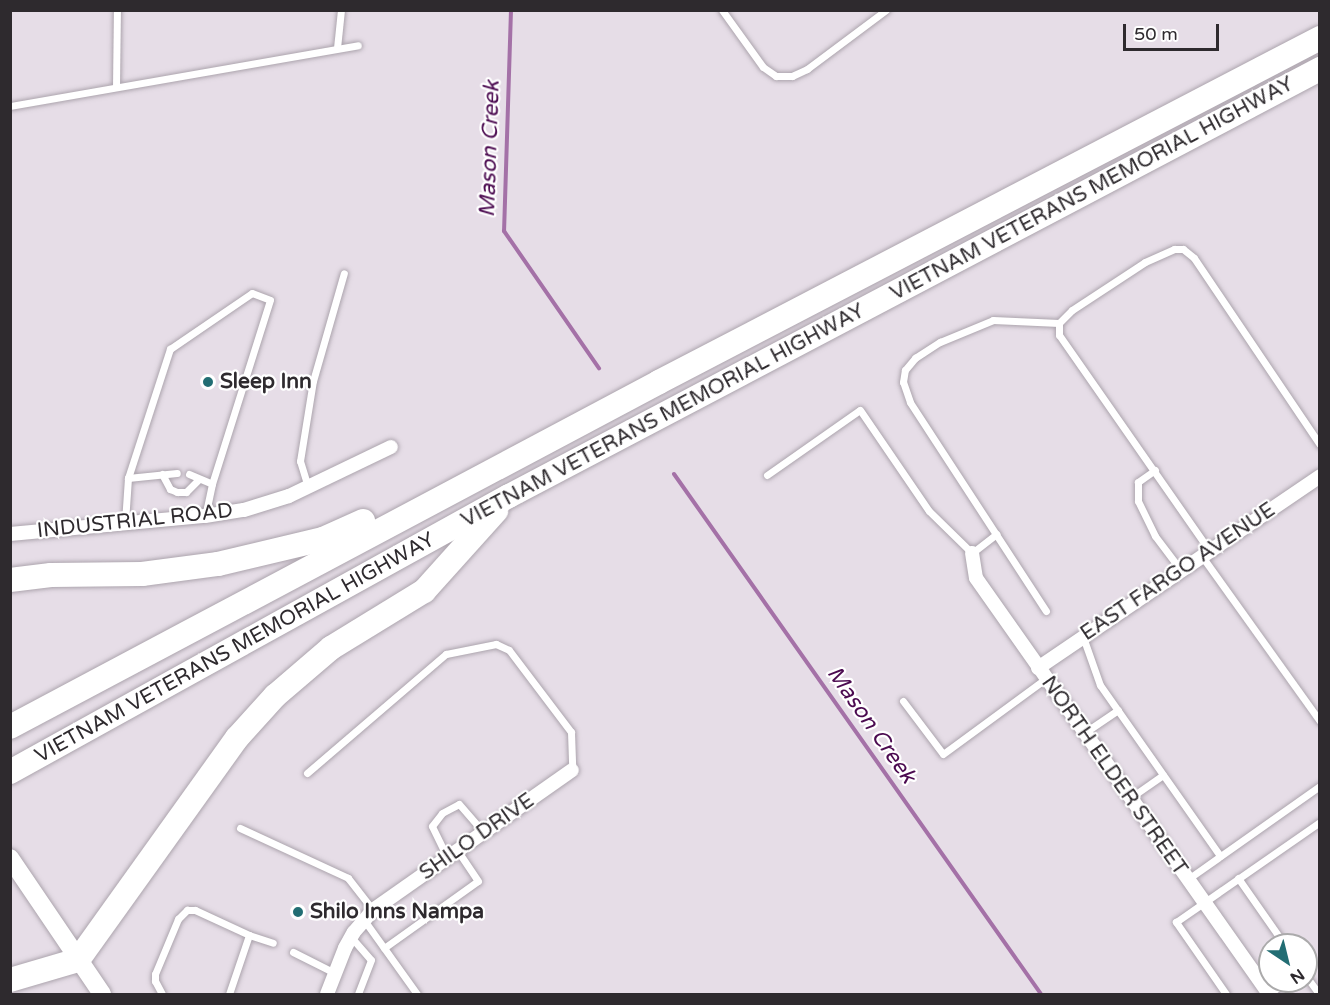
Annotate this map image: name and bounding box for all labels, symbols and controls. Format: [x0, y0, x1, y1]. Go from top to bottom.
scale bar [1126, 12, 1222, 50]
text: 50 m [1134, 23, 1178, 45]
street label: VIETNAM VETERANS MEMORIAL HIGHWAY [886, 72, 1298, 306]
water label: Mason Creek [474, 80, 506, 218]
street label: VIETNAM VETERANS MEMORIAL HIGHWAY [457, 299, 869, 533]
place label: Sleep Inn [220, 369, 312, 395]
marker: Sleep Inn [201, 375, 215, 389]
street label: INDUSTRIAL ROAD [36, 498, 234, 544]
street label: EAST FARGO AVENUE [1076, 498, 1280, 646]
street label: VIETNAM VETERANS MEMORIAL HIGHWAY [31, 527, 439, 769]
water label: Mason Creek [821, 661, 921, 789]
street label: NORTH ELDER STREET [1036, 671, 1192, 881]
street label: SHILO DRIVE [415, 788, 539, 886]
place label: Shilo Inns Nampa [310, 899, 484, 925]
marker: Shilo Inns Nampa [291, 905, 305, 919]
north arrow [1258, 933, 1318, 993]
text: N [1286, 964, 1308, 988]

